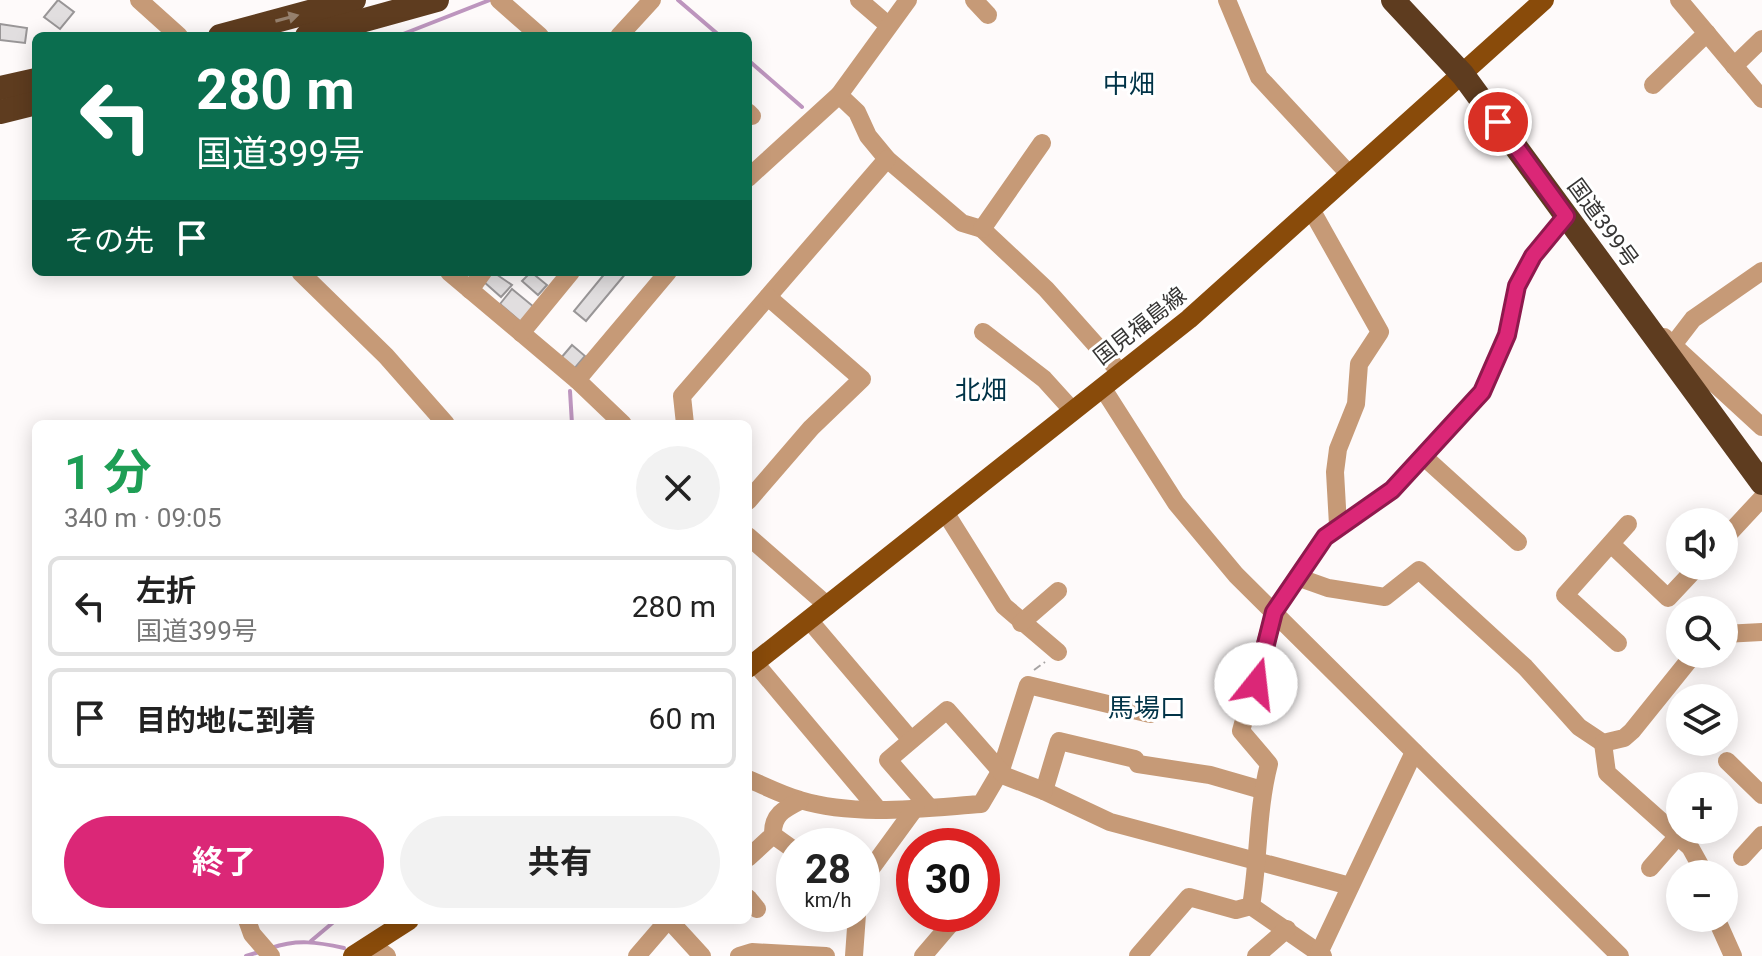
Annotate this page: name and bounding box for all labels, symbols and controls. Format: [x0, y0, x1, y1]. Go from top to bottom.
one-way arrow [274, 12, 299, 24]
text: 280 m [196, 57, 355, 123]
icon: left [64, 64, 168, 168]
district label: 中畑 [1103, 69, 1155, 99]
pin [1464, 88, 1532, 156]
icon: arrive [1476, 100, 1520, 144]
text: 国道399号 [196, 133, 365, 175]
street label: 国道399号 [1563, 174, 1643, 272]
icon: arrive [170, 216, 214, 260]
text: その先 [64, 223, 154, 258]
street label: 国見福島線 [1089, 282, 1191, 370]
district label: 北畑 [955, 375, 1007, 405]
text: 1 分 [64, 444, 151, 501]
button: close [636, 446, 720, 530]
text: 340 m · 09:05 [64, 503, 222, 533]
map controls [1666, 508, 1738, 932]
button: sound [1666, 508, 1738, 580]
text: 左折 [136, 573, 196, 608]
icon: left [68, 584, 112, 628]
text: 280 m [632, 589, 716, 624]
button: search [1666, 596, 1738, 668]
text: 国道399号 [136, 616, 258, 646]
position arrow [1214, 642, 1298, 726]
button: layers [1666, 684, 1738, 756]
district label: 馬場口 [1108, 693, 1186, 723]
icon: arrive [68, 696, 112, 740]
text: 60 m [649, 701, 716, 736]
text: 目的地に到着 [136, 703, 316, 738]
button: + [1666, 772, 1738, 844]
button: 終了 [64, 816, 384, 908]
button: 共有 [400, 816, 720, 908]
speed limit sign: 30 [896, 828, 1000, 932]
text: 28 [805, 846, 851, 893]
button: − [1666, 860, 1738, 932]
text: km/h [805, 888, 851, 912]

